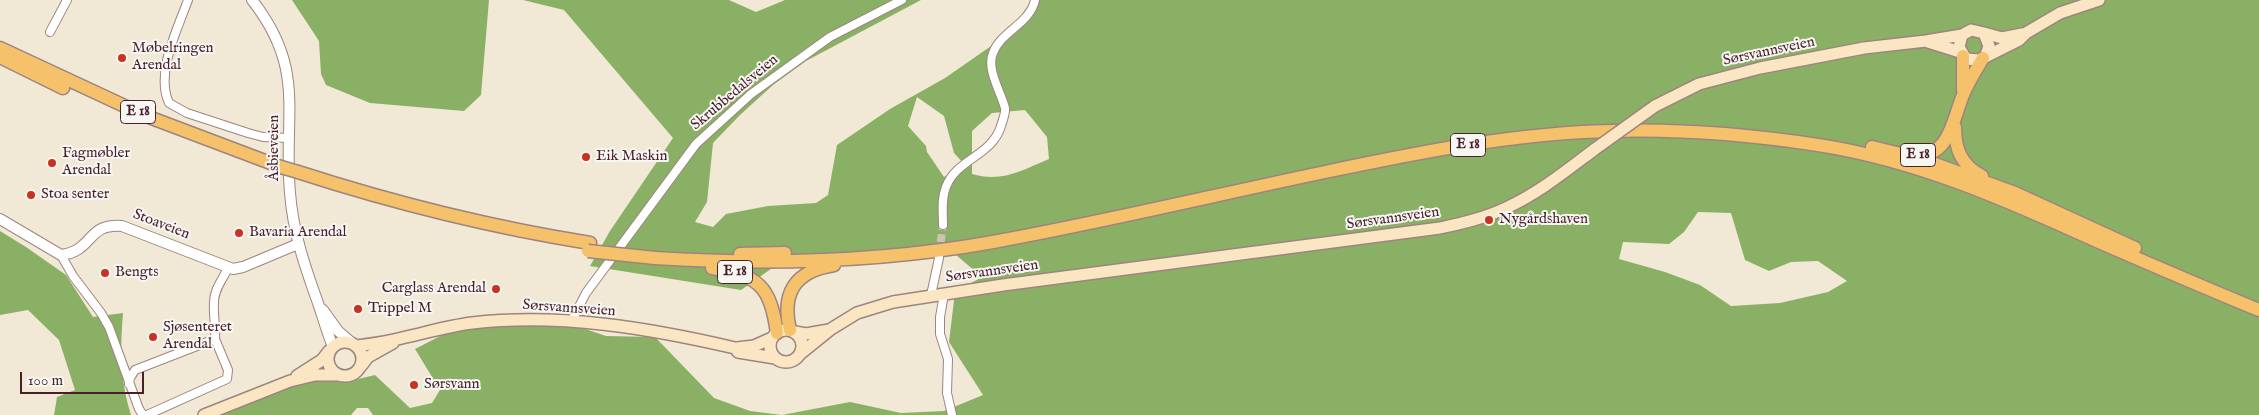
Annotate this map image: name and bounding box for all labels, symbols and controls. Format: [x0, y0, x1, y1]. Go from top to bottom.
street label: Sørsvannsveien [1722, 34, 1816, 70]
place label: Møbelringen Arendal [132, 40, 214, 75]
street label: Skrubbedalsveien [688, 51, 782, 135]
marker: Møbelringen Arendal [116, 52, 128, 64]
road number: E 18 [120, 100, 156, 124]
street label: Åsbieveien [266, 115, 284, 181]
road number: E 18 [1450, 134, 1486, 156]
road number: E 18 [1900, 144, 1936, 166]
place label: Fagmøbler Arendal [62, 145, 130, 180]
place label: Eik Maskin [596, 148, 668, 166]
marker: Eik Maskin [580, 151, 592, 163]
marker: Fagmøbler Arendal [46, 157, 58, 169]
place label: Stoa senter [41, 186, 109, 204]
marker: Stoa senter [25, 189, 37, 201]
street label: Sørsvannsveien [1346, 204, 1440, 234]
street label: Stoaveien [130, 206, 192, 244]
place label: Nygårdshaven [1499, 211, 1588, 229]
marker: Nygårdshaven [1483, 214, 1495, 226]
place label: Bavaria Arendal [249, 224, 347, 242]
marker: Bavaria Arendal [233, 227, 245, 239]
street label: Sørsvannsveien [945, 257, 1039, 287]
road number: E 18 [718, 260, 752, 284]
place label: Bengts [115, 264, 158, 282]
marker: Bengts [99, 267, 111, 279]
place label: Carglass Arendal [382, 280, 486, 298]
marker: Carglass Arendal [490, 283, 502, 295]
street label: Sørsvannsveien [522, 297, 616, 321]
place label: Trippel M [368, 300, 432, 318]
marker: Trippel M [352, 303, 364, 315]
place label: Sjøsenteret Arendal [163, 319, 232, 354]
marker: Sjøsenteret Arendal [147, 331, 159, 343]
scale bar [22, 362, 146, 394]
text: 100 m [28, 371, 63, 390]
place label: Sørsvann [424, 376, 480, 394]
marker: Sørsvann [408, 379, 420, 391]

